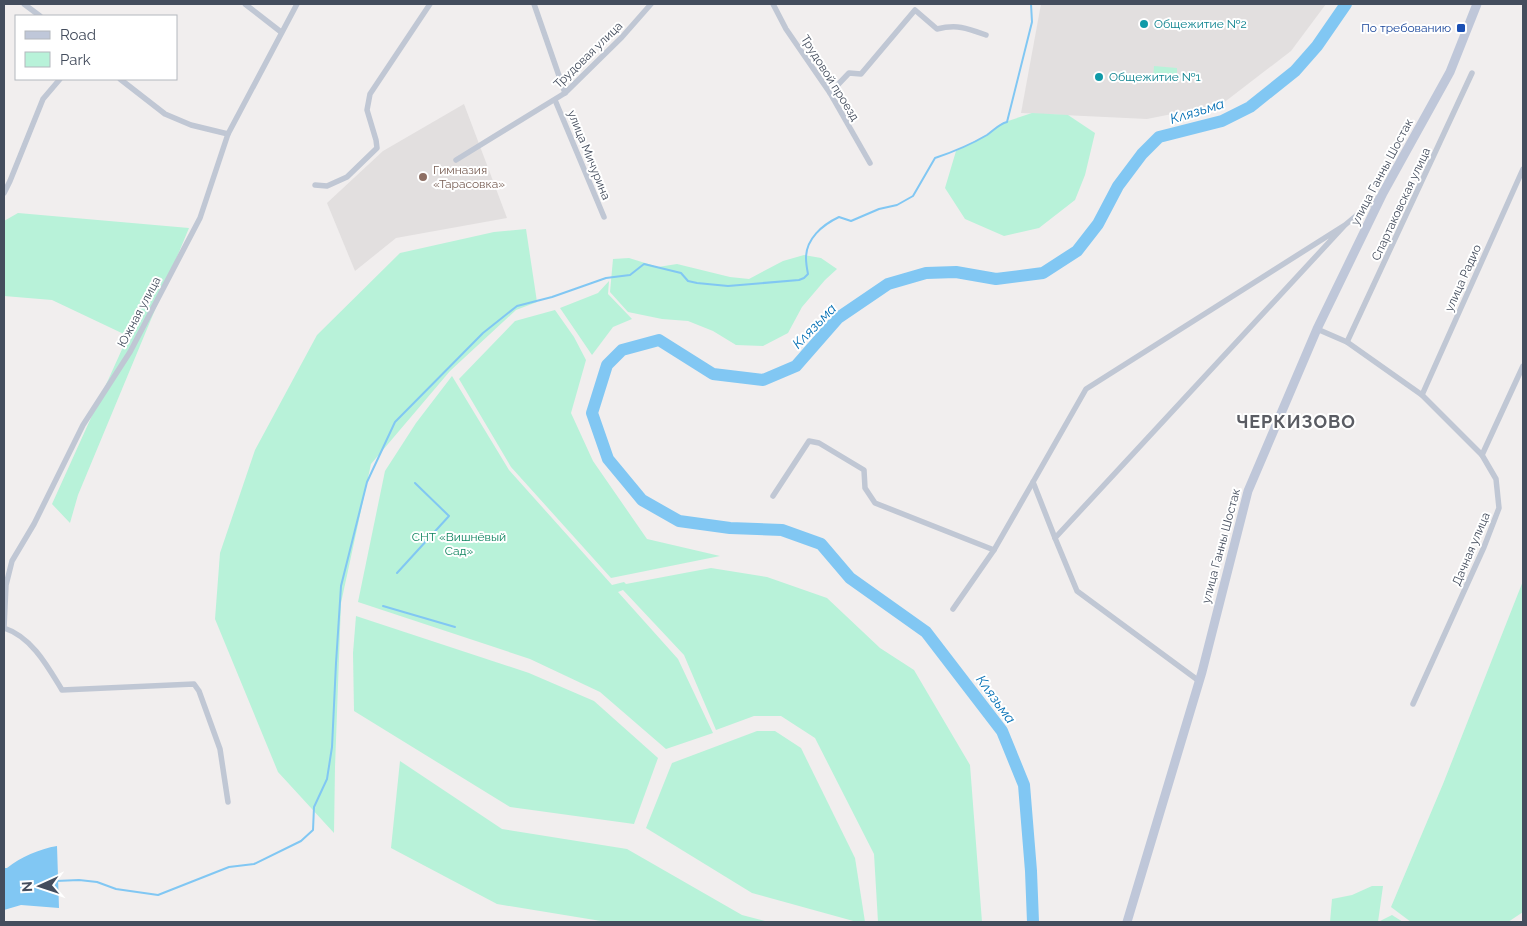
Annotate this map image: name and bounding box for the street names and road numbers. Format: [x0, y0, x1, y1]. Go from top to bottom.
street label: Трудовая улица [551, 19, 625, 91]
street label: Трудовой проезд [798, 32, 862, 124]
street label: улица Мичурина [565, 108, 613, 202]
street label: улица Ганны Шостак [1348, 116, 1416, 228]
street label: Спартаковская улица [1369, 145, 1433, 263]
street label: улица Радио [1442, 242, 1484, 314]
street label: Южная улица [115, 274, 163, 350]
street label: улица Ганны Шостак [1199, 487, 1243, 605]
street label: Дачная улица [1449, 510, 1493, 588]

